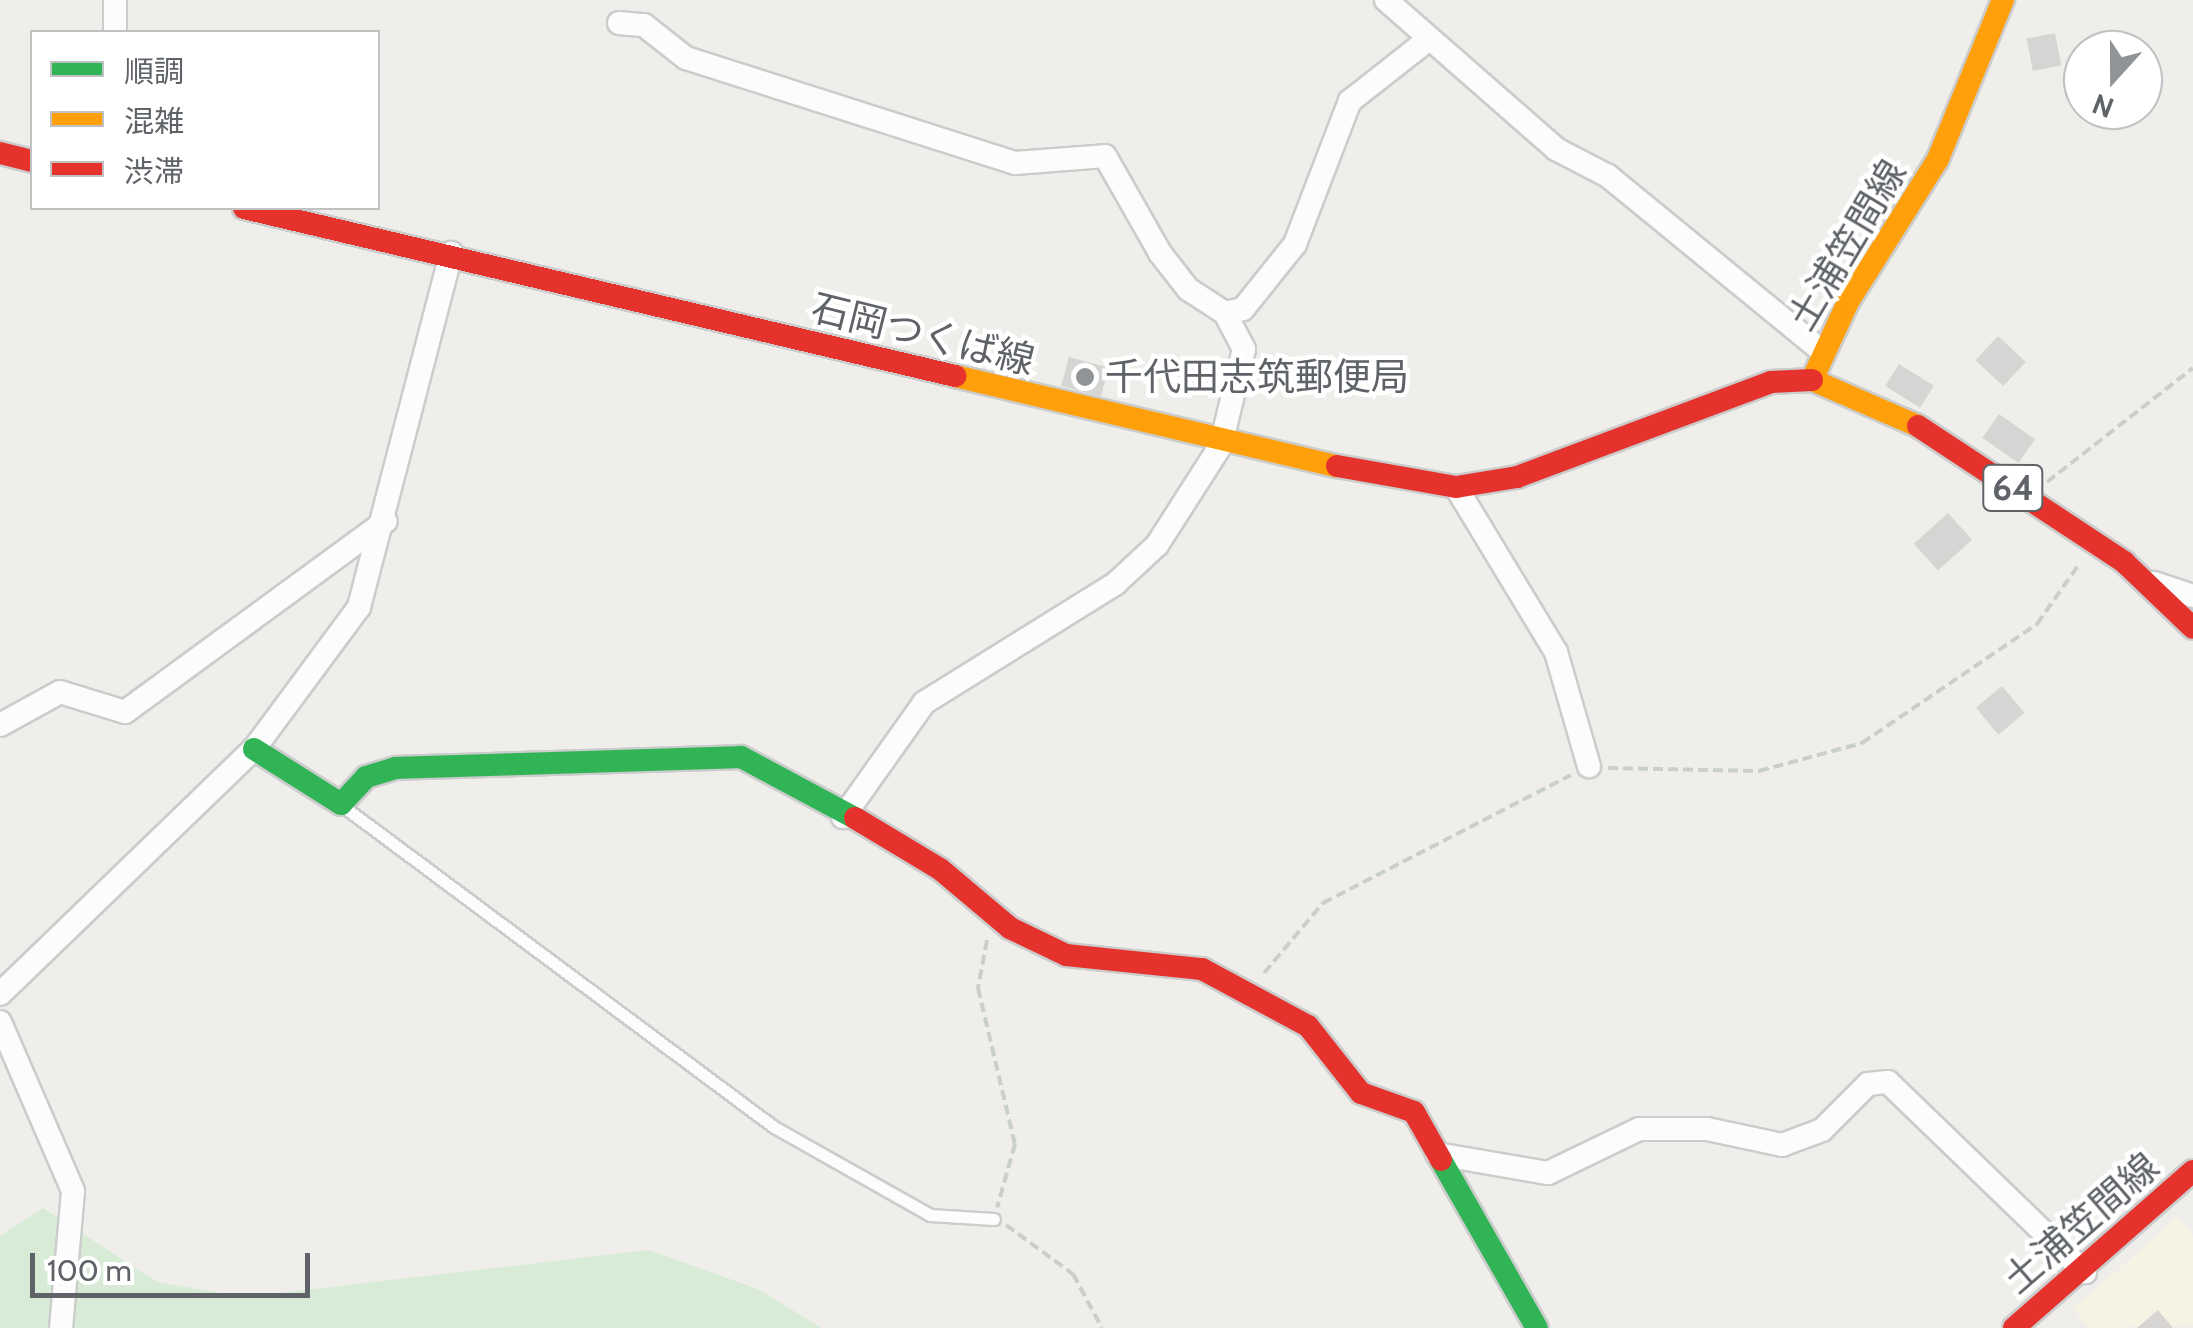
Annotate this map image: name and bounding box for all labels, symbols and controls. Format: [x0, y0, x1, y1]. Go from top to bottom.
legend [30, 30, 380, 210]
north arrow [2063, 30, 2163, 130]
text: 順調 [124, 53, 184, 90]
text: N [2088, 87, 2118, 126]
text: 混雑 [124, 103, 184, 140]
street label: 土浦笠間線 [1779, 152, 1915, 338]
text: 渋滞 [124, 153, 184, 190]
street label: 石岡つくば線 [807, 284, 1039, 384]
place label: 千代田志筑郵便局 [1105, 354, 1409, 400]
marker: 千代田志筑郵便局 [1074, 366, 1096, 388]
road number: 64 [1980, 458, 2046, 518]
street label: 土浦笠間線 [1994, 1143, 2168, 1303]
scale bar [35, 1233, 315, 1295]
text: 100 m [47, 1252, 132, 1289]

